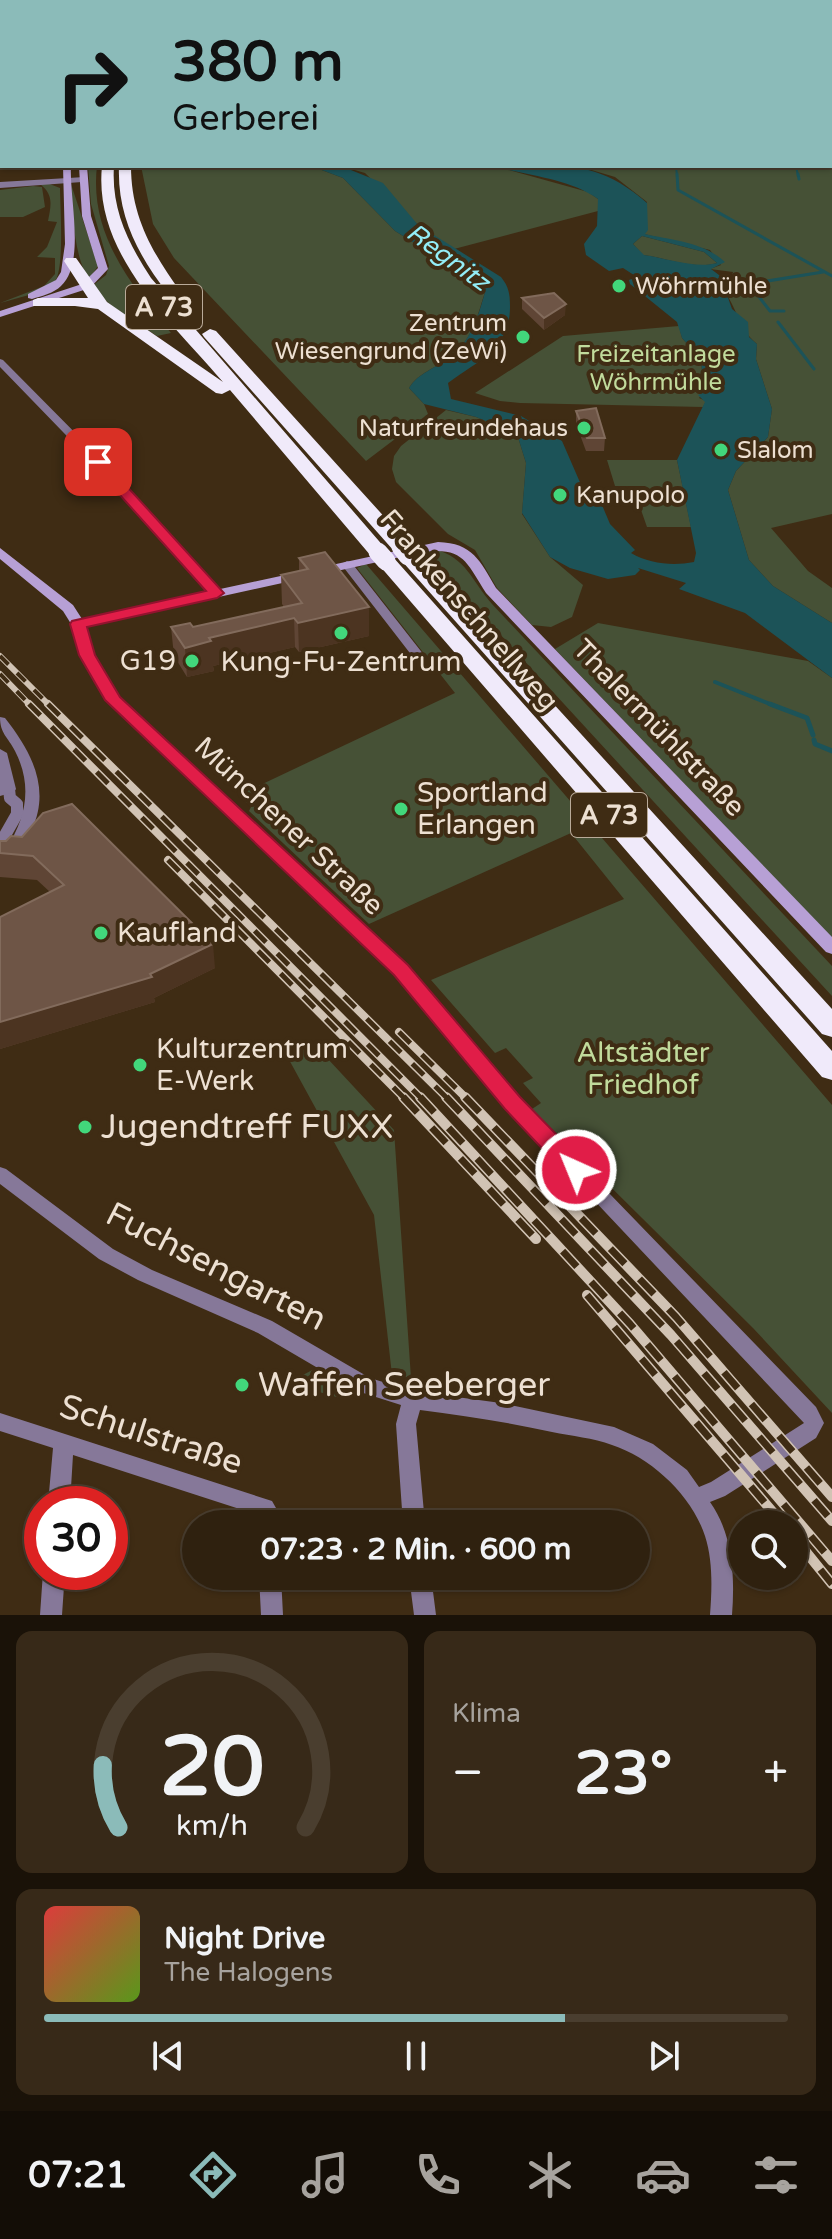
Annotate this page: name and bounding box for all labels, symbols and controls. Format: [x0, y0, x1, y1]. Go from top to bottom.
text: 380 m [172, 29, 343, 96]
icon: right [40, 32, 144, 136]
text: Gerberei [172, 97, 319, 140]
water label: Regnitz [401, 217, 497, 299]
place label: Wöhrmühle [635, 272, 767, 301]
marker: Wöhrmühle [610, 277, 628, 295]
road number: A 73 [126, 285, 202, 329]
place label: Zentrum Wiesengrund (ZeWi) [275, 309, 507, 366]
marker: Zentrum Wiesengrund (ZeWi) [514, 328, 532, 346]
park label: Freizeitanlage Wöhrmühle [576, 340, 736, 397]
place label: Naturfreundehaus [359, 414, 568, 443]
marker: Naturfreundehaus [575, 419, 593, 437]
pin [64, 428, 132, 496]
place label: Slalom [737, 436, 814, 465]
icon: arrive [76, 440, 120, 484]
marker: Slalom [712, 441, 730, 459]
place label: Kanupolo [576, 481, 685, 510]
marker: Kanupolo [551, 486, 569, 504]
street label: Frankenschnellweg [372, 502, 566, 718]
marker: Kung-Fu-Zentrum [332, 624, 350, 642]
street label: Thalermühlstraße [566, 632, 752, 824]
place label: G19 [120, 644, 176, 678]
place label: Kung-Fu-Zentrum [220, 645, 462, 679]
marker: G19 [183, 652, 201, 670]
street label: Münchener Straße [187, 730, 391, 922]
place label: Sportland Erlangen [417, 776, 548, 842]
road number: A 73 [571, 793, 647, 837]
marker: Sportland Erlangen [392, 800, 410, 818]
place label: Kaufland [117, 916, 237, 950]
marker: Kaufland [92, 924, 110, 942]
place label: Kulturzentrum E-Werk [156, 1032, 348, 1098]
park label: Altstädter Friedhof [577, 1036, 710, 1102]
marker: Kulturzentrum E-Werk [131, 1056, 149, 1074]
place label: Jugendtreff FUXX [101, 1107, 393, 1148]
marker: Jugendtreff FUXX [76, 1118, 94, 1136]
position arrow [534, 1128, 618, 1212]
street label: Fuchsengarten [99, 1194, 333, 1340]
place label: Waffen Seeberger [258, 1365, 550, 1406]
marker: Waffen Seeberger [233, 1376, 251, 1394]
street label: Schulstraße [54, 1386, 248, 1484]
speed limit sign: 30 [24, 1486, 128, 1590]
map controls [728, 1510, 808, 1590]
button: search [728, 1510, 808, 1590]
text: 07:23 · 2 Min. · 600 m [261, 1531, 571, 1568]
text: Klima [452, 1698, 521, 1729]
text: 20 [160, 1718, 264, 1818]
text: 23° [574, 1738, 672, 1810]
text: − [452, 1747, 483, 1800]
text: + [763, 1747, 788, 1800]
text: km/h [176, 1809, 248, 1843]
text: Night Drive [164, 1920, 325, 1957]
text: The Halogens [164, 1957, 333, 1988]
icon: previous [146, 2034, 190, 2078]
icon: pause [394, 2034, 438, 2078]
icon: next [642, 2034, 686, 2078]
icon: directions [185, 2147, 241, 2203]
icon: music [297, 2147, 353, 2203]
icon: phone [410, 2147, 466, 2203]
icon: climate [522, 2147, 578, 2203]
icon: car [635, 2147, 691, 2203]
icon: filters [748, 2147, 804, 2203]
text: 07:21 [28, 2154, 128, 2197]

